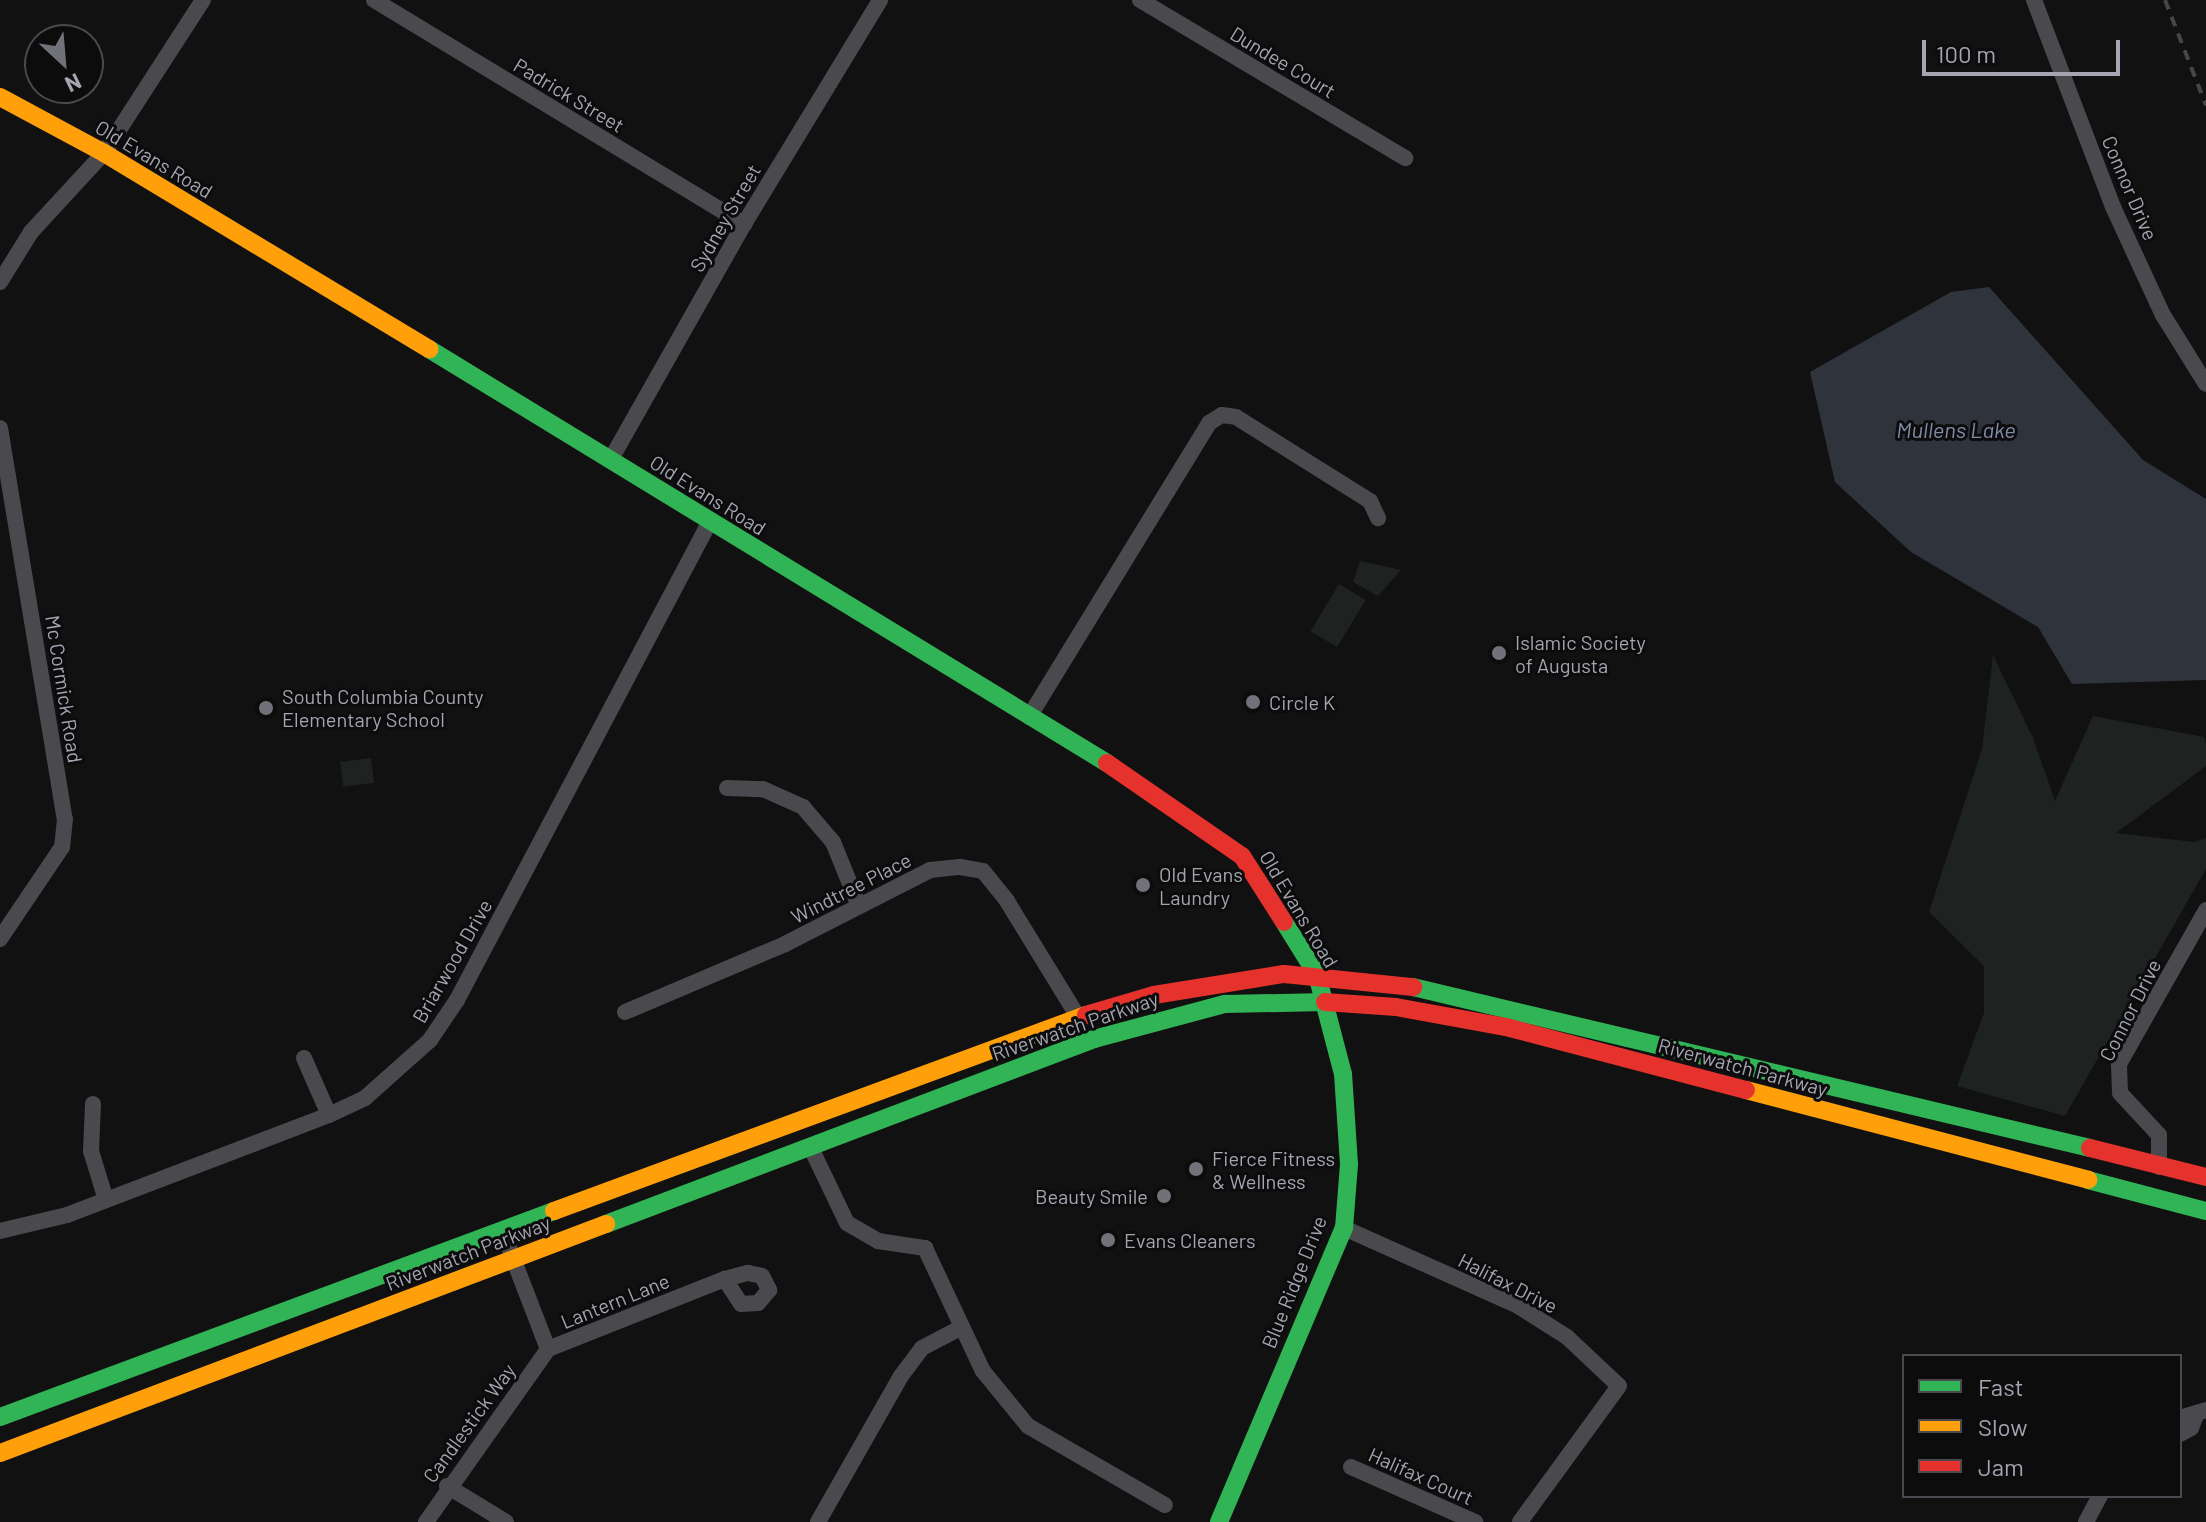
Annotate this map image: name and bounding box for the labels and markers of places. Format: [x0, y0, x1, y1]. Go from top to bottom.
place label: Islamic Society of Augusta [1515, 630, 1646, 677]
marker: Islamic Society of Augusta [1490, 644, 1508, 662]
place label: South Columbia County Elementary School [282, 684, 483, 731]
place label: Circle K [1269, 690, 1335, 714]
marker: Circle K [1244, 693, 1262, 711]
marker: South Columbia County Elementary School [257, 699, 275, 717]
place label: Old Evans Laundry [1159, 862, 1243, 909]
marker: Old Evans Laundry [1134, 876, 1152, 894]
place label: Fierce Fitness & Wellness [1212, 1146, 1335, 1193]
marker: Fierce Fitness & Wellness [1187, 1160, 1205, 1178]
place label: Beauty Smile [1035, 1184, 1148, 1208]
marker: Beauty Smile [1155, 1187, 1173, 1205]
place label: Evans Cleaners [1124, 1228, 1256, 1252]
marker: Evans Cleaners [1099, 1231, 1117, 1249]

